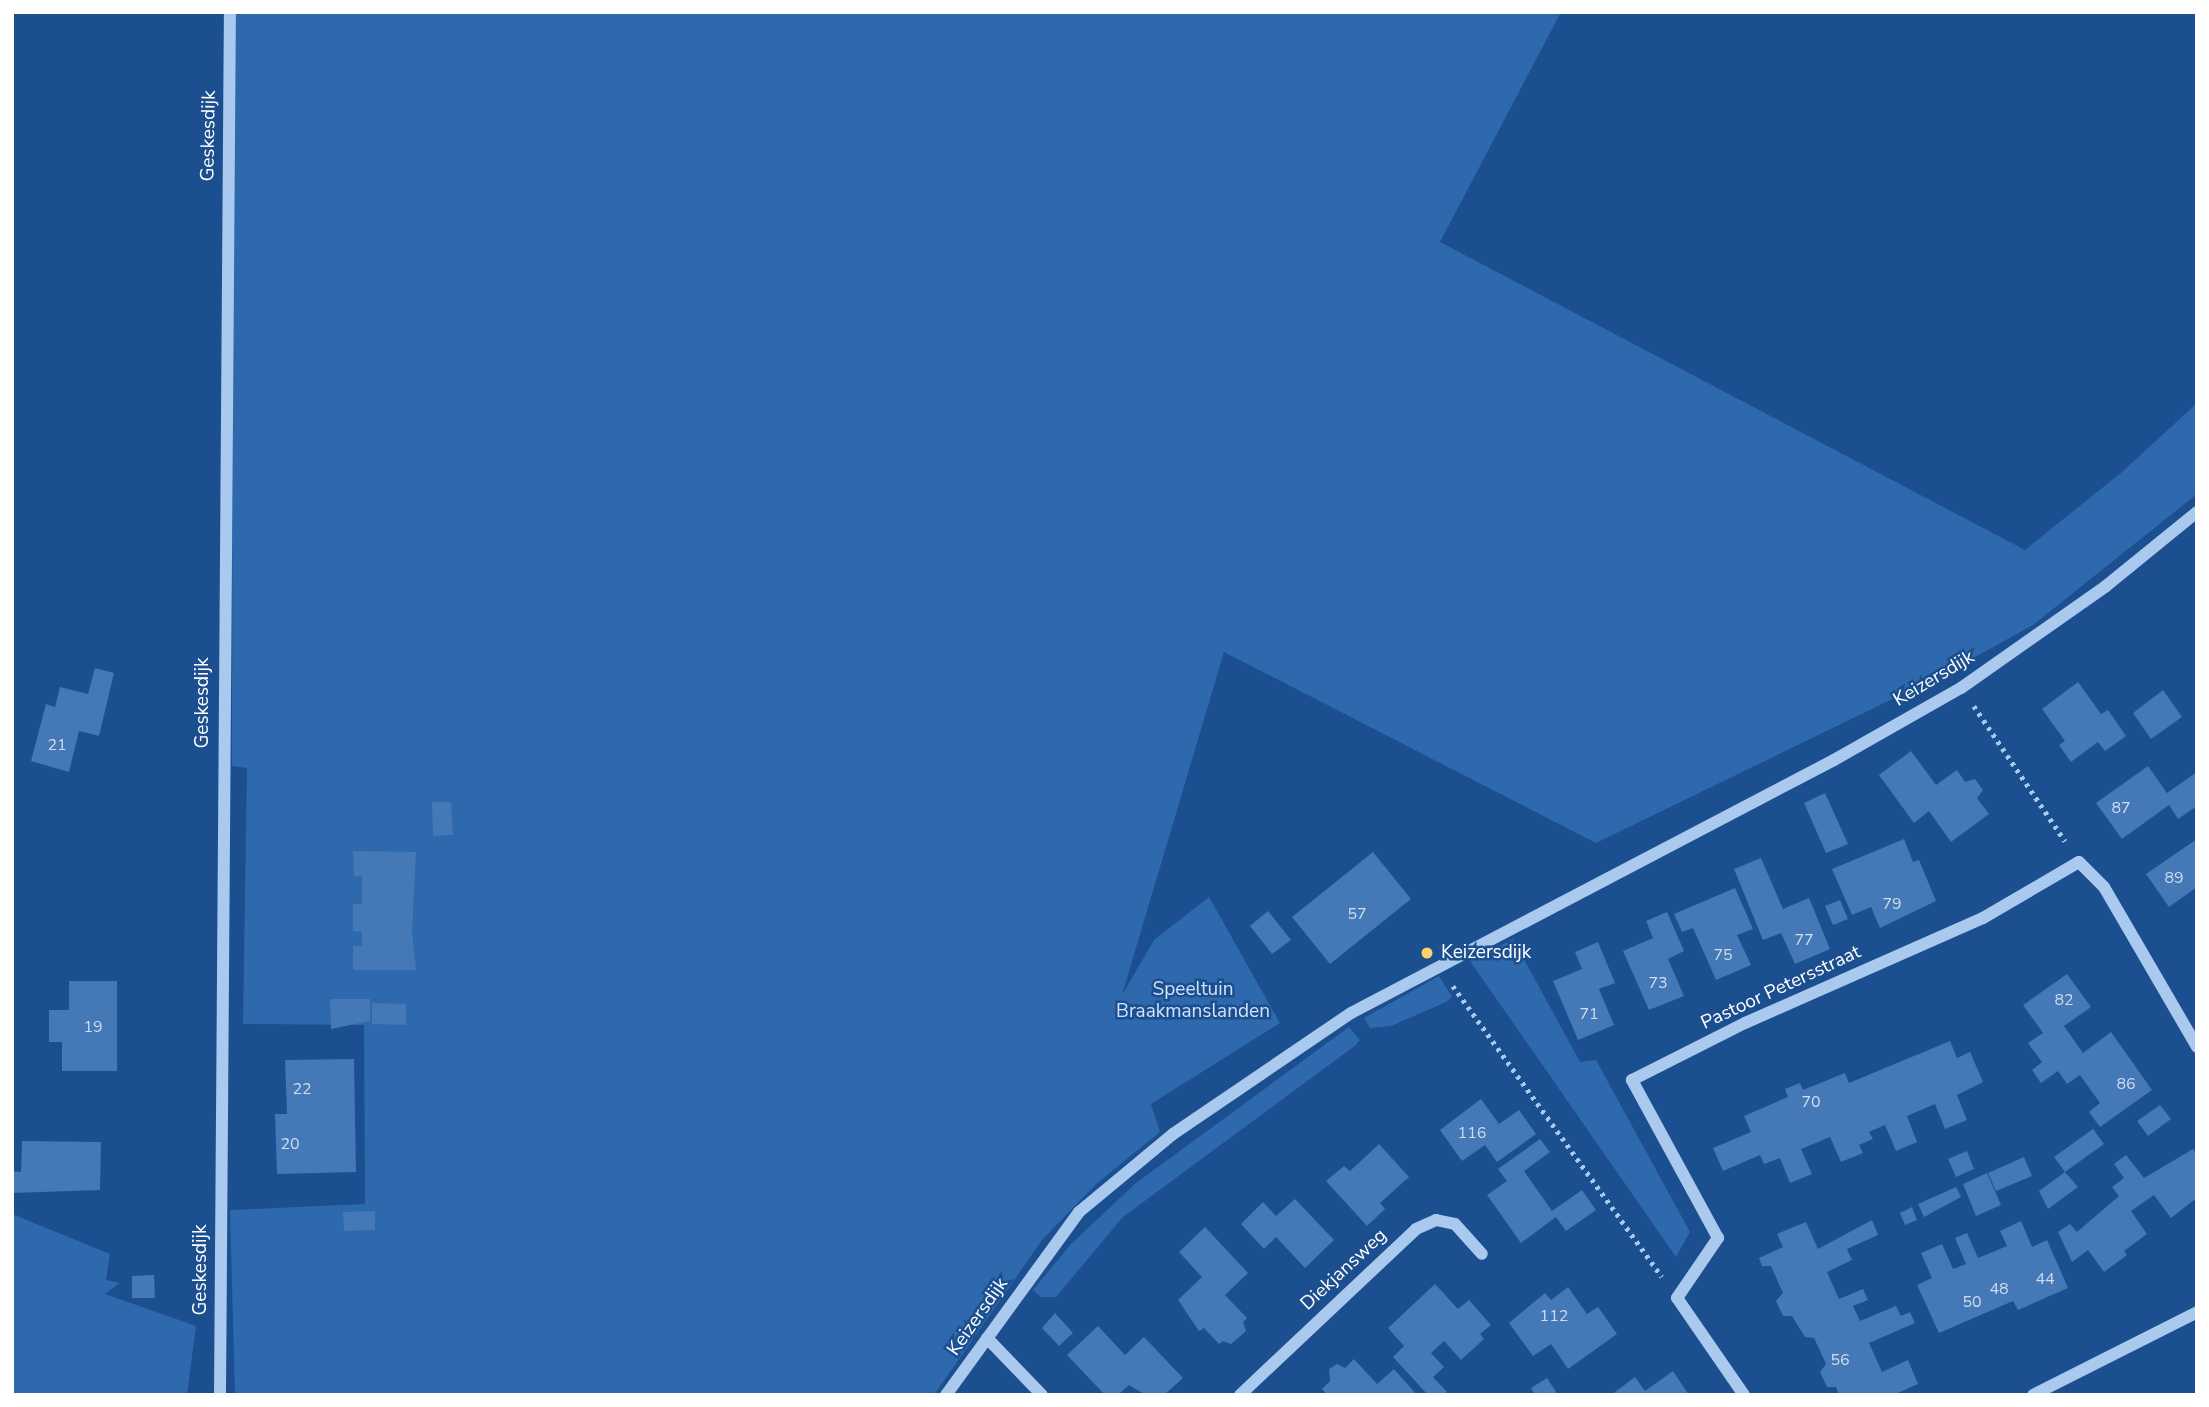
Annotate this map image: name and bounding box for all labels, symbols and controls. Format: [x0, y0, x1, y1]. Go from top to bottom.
street label: Geskesdijk [197, 90, 221, 182]
street label: Keizersdijk [1889, 646, 1979, 712]
street label: Geskesdijk [192, 657, 214, 749]
house number: 21 [47, 735, 67, 755]
house number: 87 [2111, 798, 2131, 818]
house number: 89 [2164, 868, 2184, 888]
house number: 79 [1882, 894, 1902, 914]
house number: 57 [1347, 904, 1367, 924]
house number: 77 [1794, 930, 1814, 950]
street label: Pastoor Petersstraat [1698, 941, 1864, 1035]
place label: Keizersdijk [1441, 942, 1531, 964]
marker: Keizersdijk [1419, 945, 1435, 961]
house number: 75 [1713, 945, 1733, 965]
house number: 73 [1648, 973, 1668, 993]
park label: Speeltuin Braakmanslanden [1116, 979, 1270, 1023]
house number: 82 [2054, 990, 2074, 1010]
house number: 71 [1579, 1004, 1599, 1024]
house number: 19 [83, 1017, 103, 1037]
house number: 86 [2116, 1074, 2136, 1094]
house number: 22 [292, 1079, 312, 1099]
house number: 70 [1801, 1092, 1821, 1112]
house number: 116 [1458, 1123, 1486, 1143]
house number: 20 [280, 1134, 300, 1154]
street label: Geskesdijk [190, 1224, 212, 1316]
street label: Diekjansweg [1296, 1224, 1392, 1316]
house number: 44 [2035, 1269, 2055, 1289]
street label: Keizersdijk [943, 1274, 1013, 1360]
house number: 48 [1989, 1279, 2009, 1299]
house number: 50 [1962, 1292, 1982, 1312]
house number: 112 [1540, 1306, 1568, 1326]
house number: 56 [1830, 1350, 1850, 1370]

